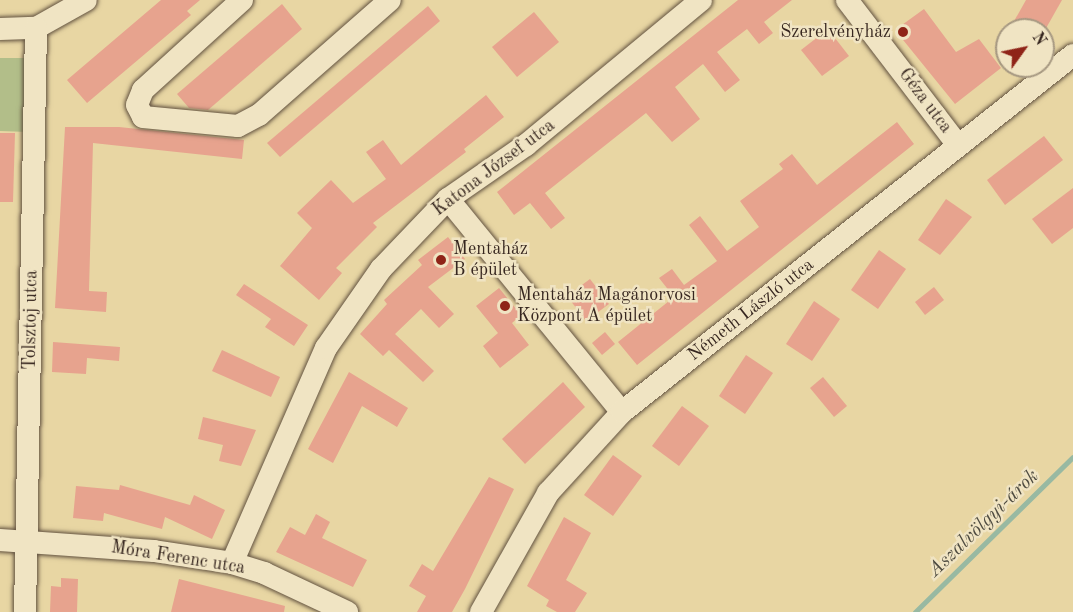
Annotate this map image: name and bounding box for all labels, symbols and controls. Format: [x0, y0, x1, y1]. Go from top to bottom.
north arrow [995, 18, 1055, 78]
place label: Szerelvényház [780, 21, 891, 43]
marker: Szerelvényház [896, 25, 910, 39]
text: N [1028, 30, 1048, 49]
street label: Géza utca [894, 64, 956, 138]
street label: Katona József utca [429, 115, 559, 221]
place label: Mentaház B épület [453, 239, 528, 282]
marker: Mentaház B épület [434, 253, 448, 267]
street label: Németh László utca [684, 254, 818, 366]
street label: Tolsztoj utca [19, 270, 43, 370]
place label: Mentaház Magánorvosi Központ A épület [517, 285, 696, 328]
marker: Mentaház Magánorvosi Központ A épület [498, 299, 512, 313]
water label: Aszalvölgyi-árok [923, 465, 1045, 583]
street label: Móra Ferenc utca [109, 537, 247, 579]

